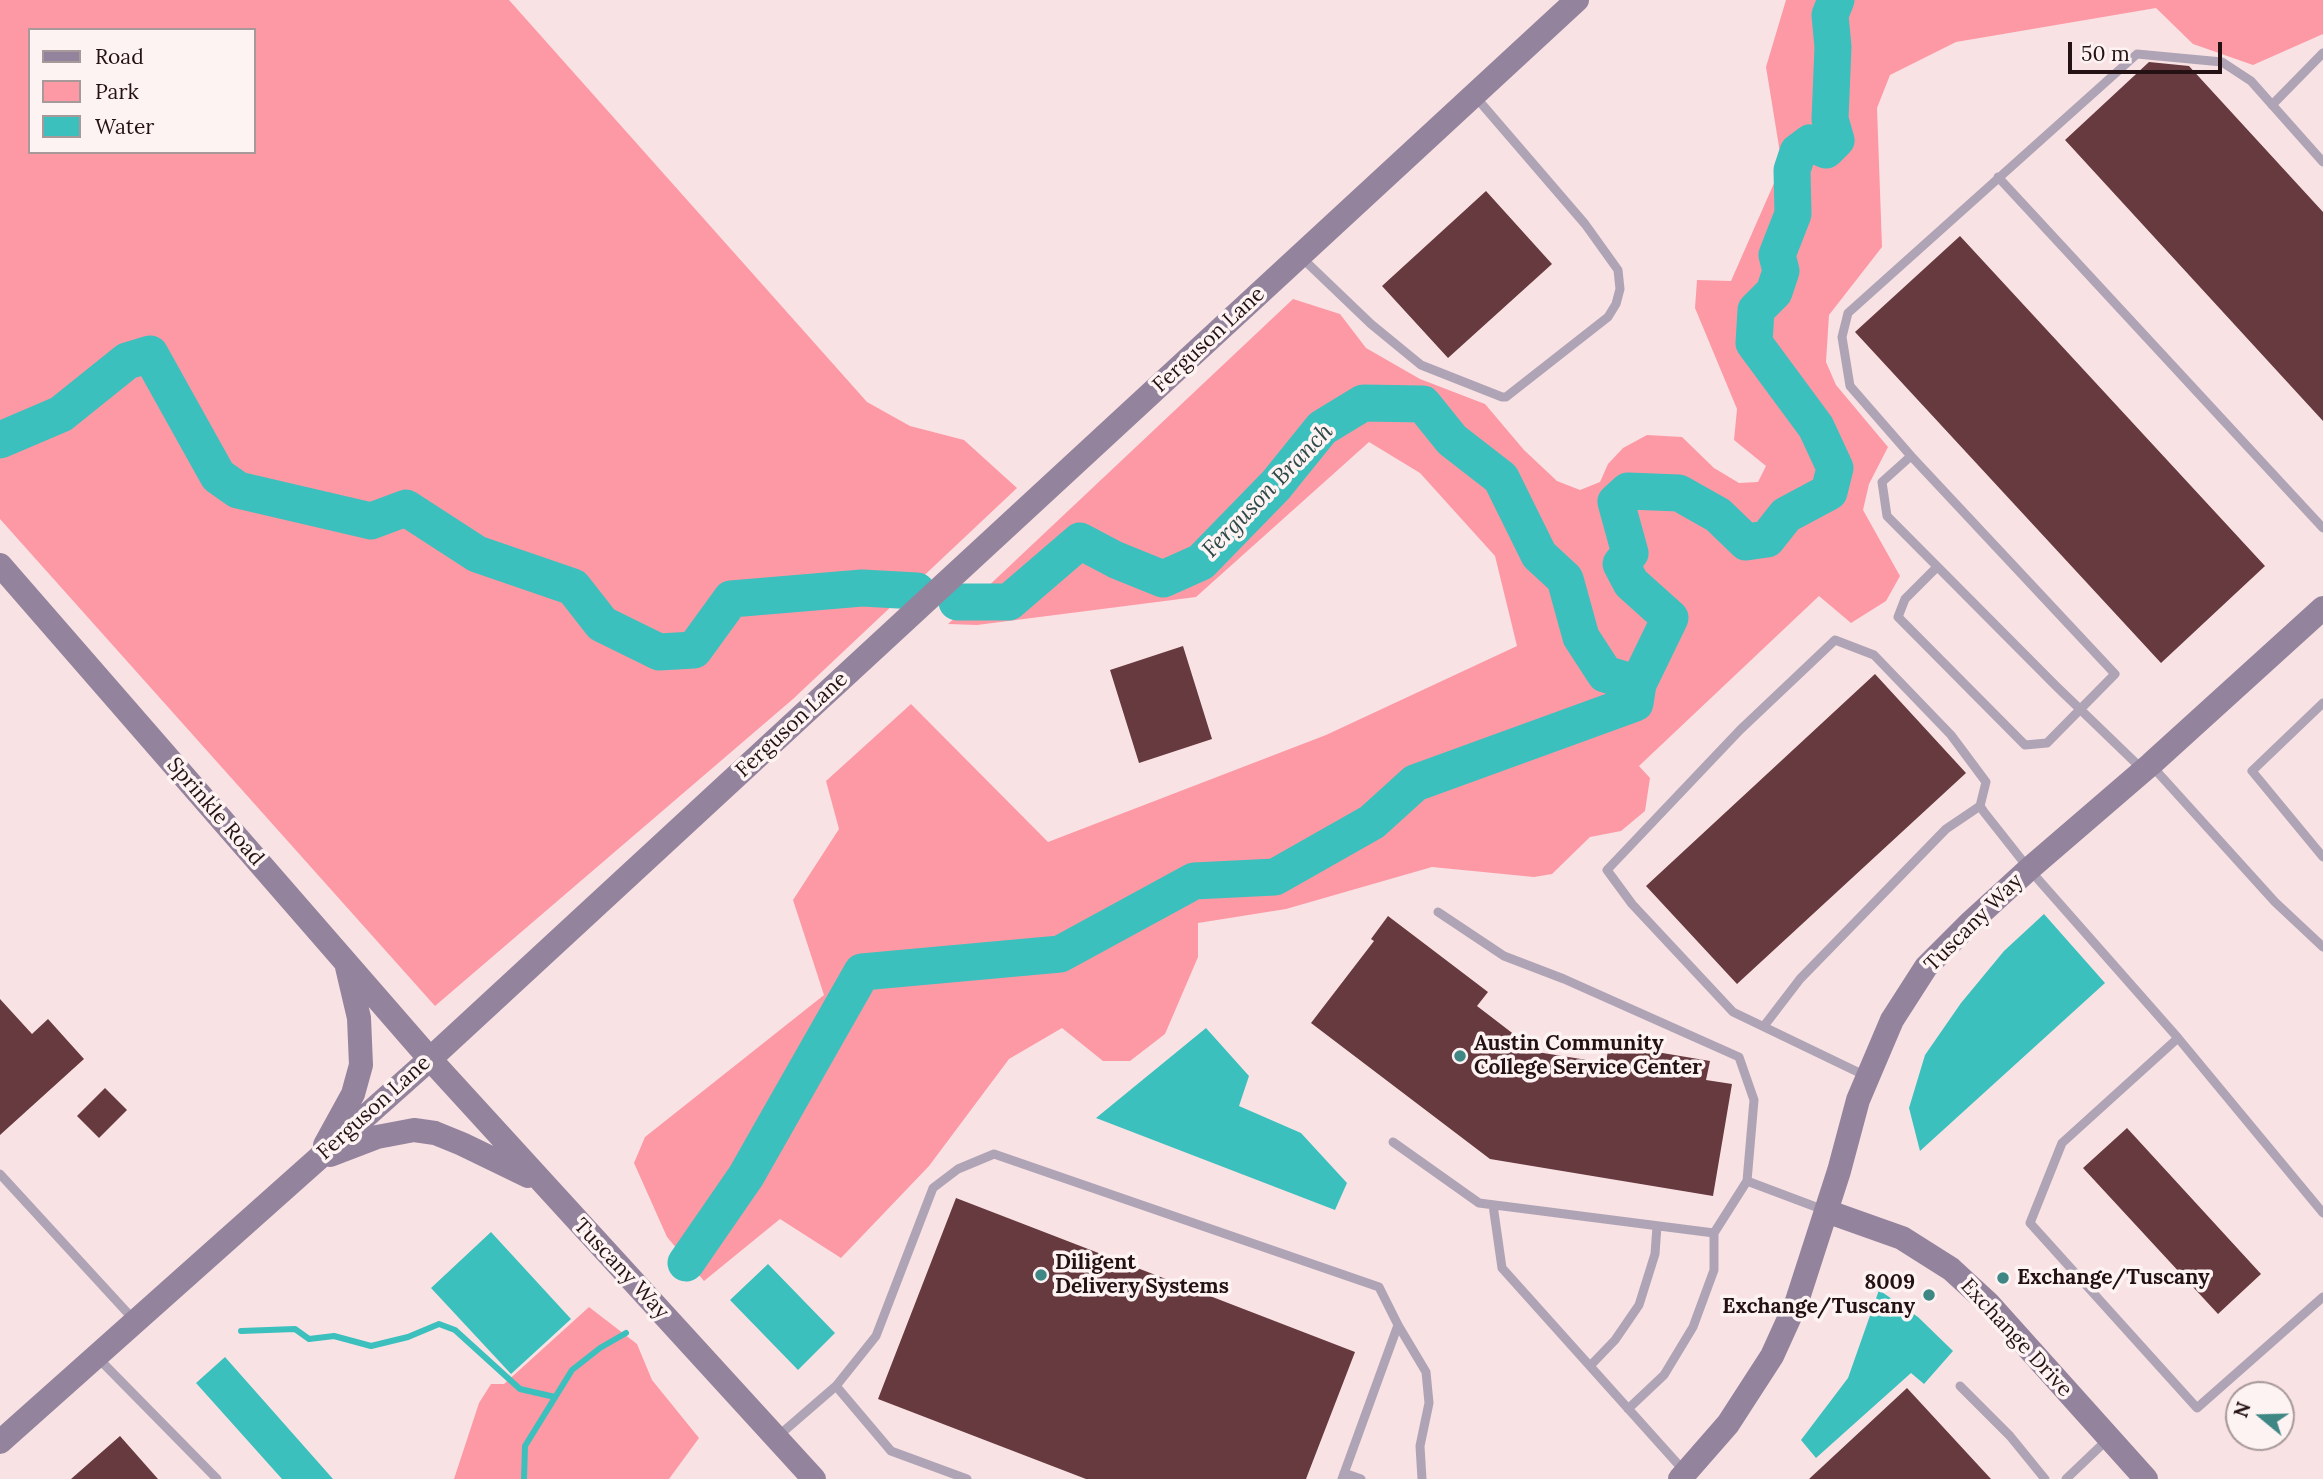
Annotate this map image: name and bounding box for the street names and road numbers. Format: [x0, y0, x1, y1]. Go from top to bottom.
street label: Ferguson Lane [1148, 282, 1270, 398]
street label: Ferguson Lane [731, 667, 853, 783]
street label: Sprinkle Road [161, 753, 269, 871]
street label: Tuscany Way [1920, 869, 2028, 977]
street label: Ferguson Lane [312, 1051, 436, 1165]
street label: Tuscany Way [568, 1213, 674, 1325]
street label: Exchange Drive [1955, 1274, 2077, 1402]

